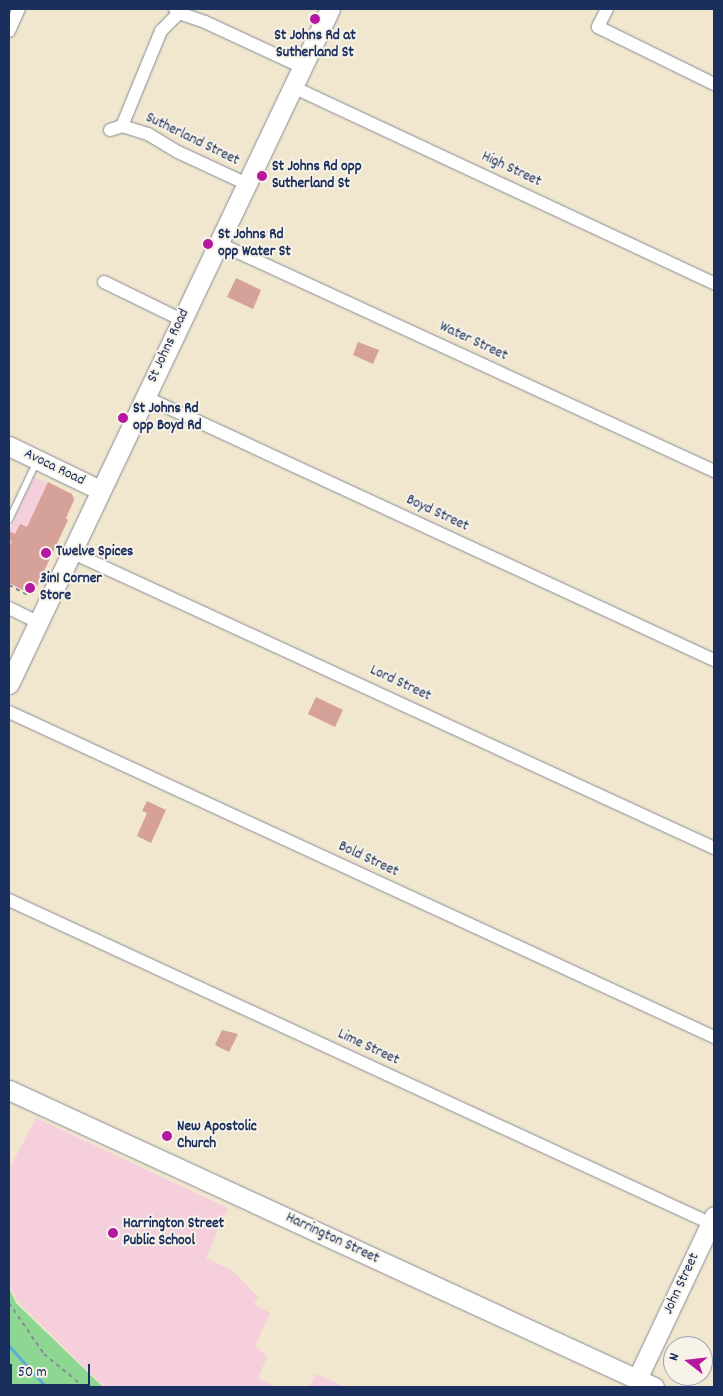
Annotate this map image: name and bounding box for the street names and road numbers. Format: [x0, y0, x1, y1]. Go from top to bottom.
street label: Sutherland Street [142, 110, 242, 170]
street label: High Street [478, 148, 544, 192]
street label: St Johns Road [144, 306, 194, 386]
street label: Water Street [436, 318, 510, 366]
street label: Avoca Road [21, 446, 87, 490]
street label: Boyd Street [403, 492, 471, 536]
street label: Lord Street [367, 662, 433, 706]
street label: Bold Street [335, 838, 401, 882]
street label: Lime Street [334, 1026, 402, 1070]
street label: Harrington Street [282, 1209, 382, 1269]
street label: John Street [660, 1250, 704, 1318]

